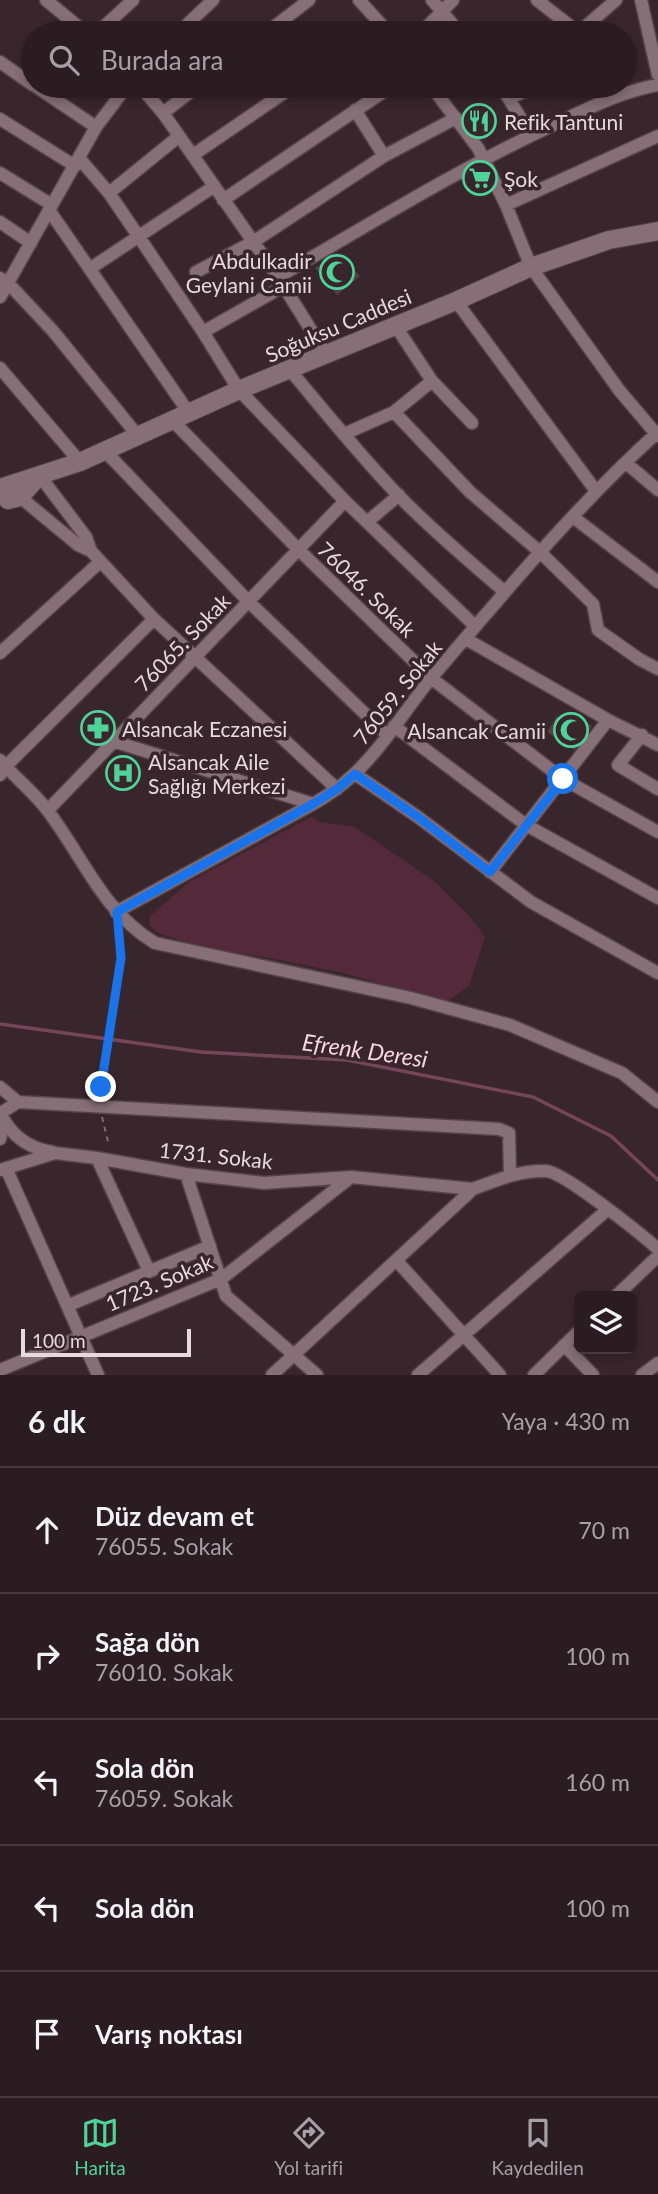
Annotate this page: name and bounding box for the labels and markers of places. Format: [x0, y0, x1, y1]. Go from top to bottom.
restaurant icon: Refik Tantuni [460, 102, 498, 140]
place label: Refik Tantuni [504, 109, 623, 134]
supermarket icon: Şok [461, 159, 499, 197]
place label: Şok [504, 166, 538, 191]
place label: Abdulkadir Geylani Camii [186, 248, 312, 297]
mosque icon: Abdulkadir Geylani Camii [318, 253, 356, 291]
pharmacy icon: Alsancak Eczanesi [79, 709, 117, 747]
mosque icon: Alsancak Camii [552, 711, 590, 749]
place label: Alsancak Eczanesi [122, 716, 287, 741]
place label: Alsancak Camii [407, 718, 546, 743]
place label: Alsancak Aile Sağlığı Merkezi [148, 749, 286, 798]
hospital icon: Alsancak Aile Sağlığı Merkezi [104, 754, 142, 792]

